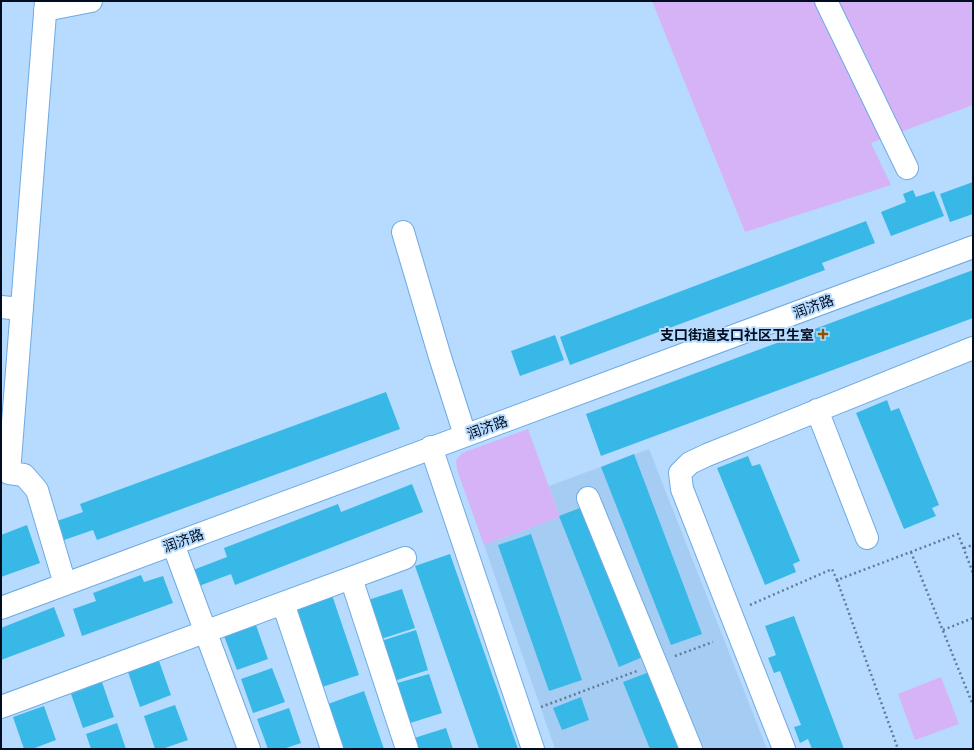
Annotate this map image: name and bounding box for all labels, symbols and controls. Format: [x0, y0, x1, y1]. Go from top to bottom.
street label: 润济路 [790, 289, 836, 323]
place label: 支口街道支口社区卫生室 [660, 324, 814, 345]
marker: 支口街道支口社区卫生室 [817, 328, 829, 340]
street label: 润济路 [464, 410, 510, 444]
street label: 润济路 [160, 523, 206, 557]

